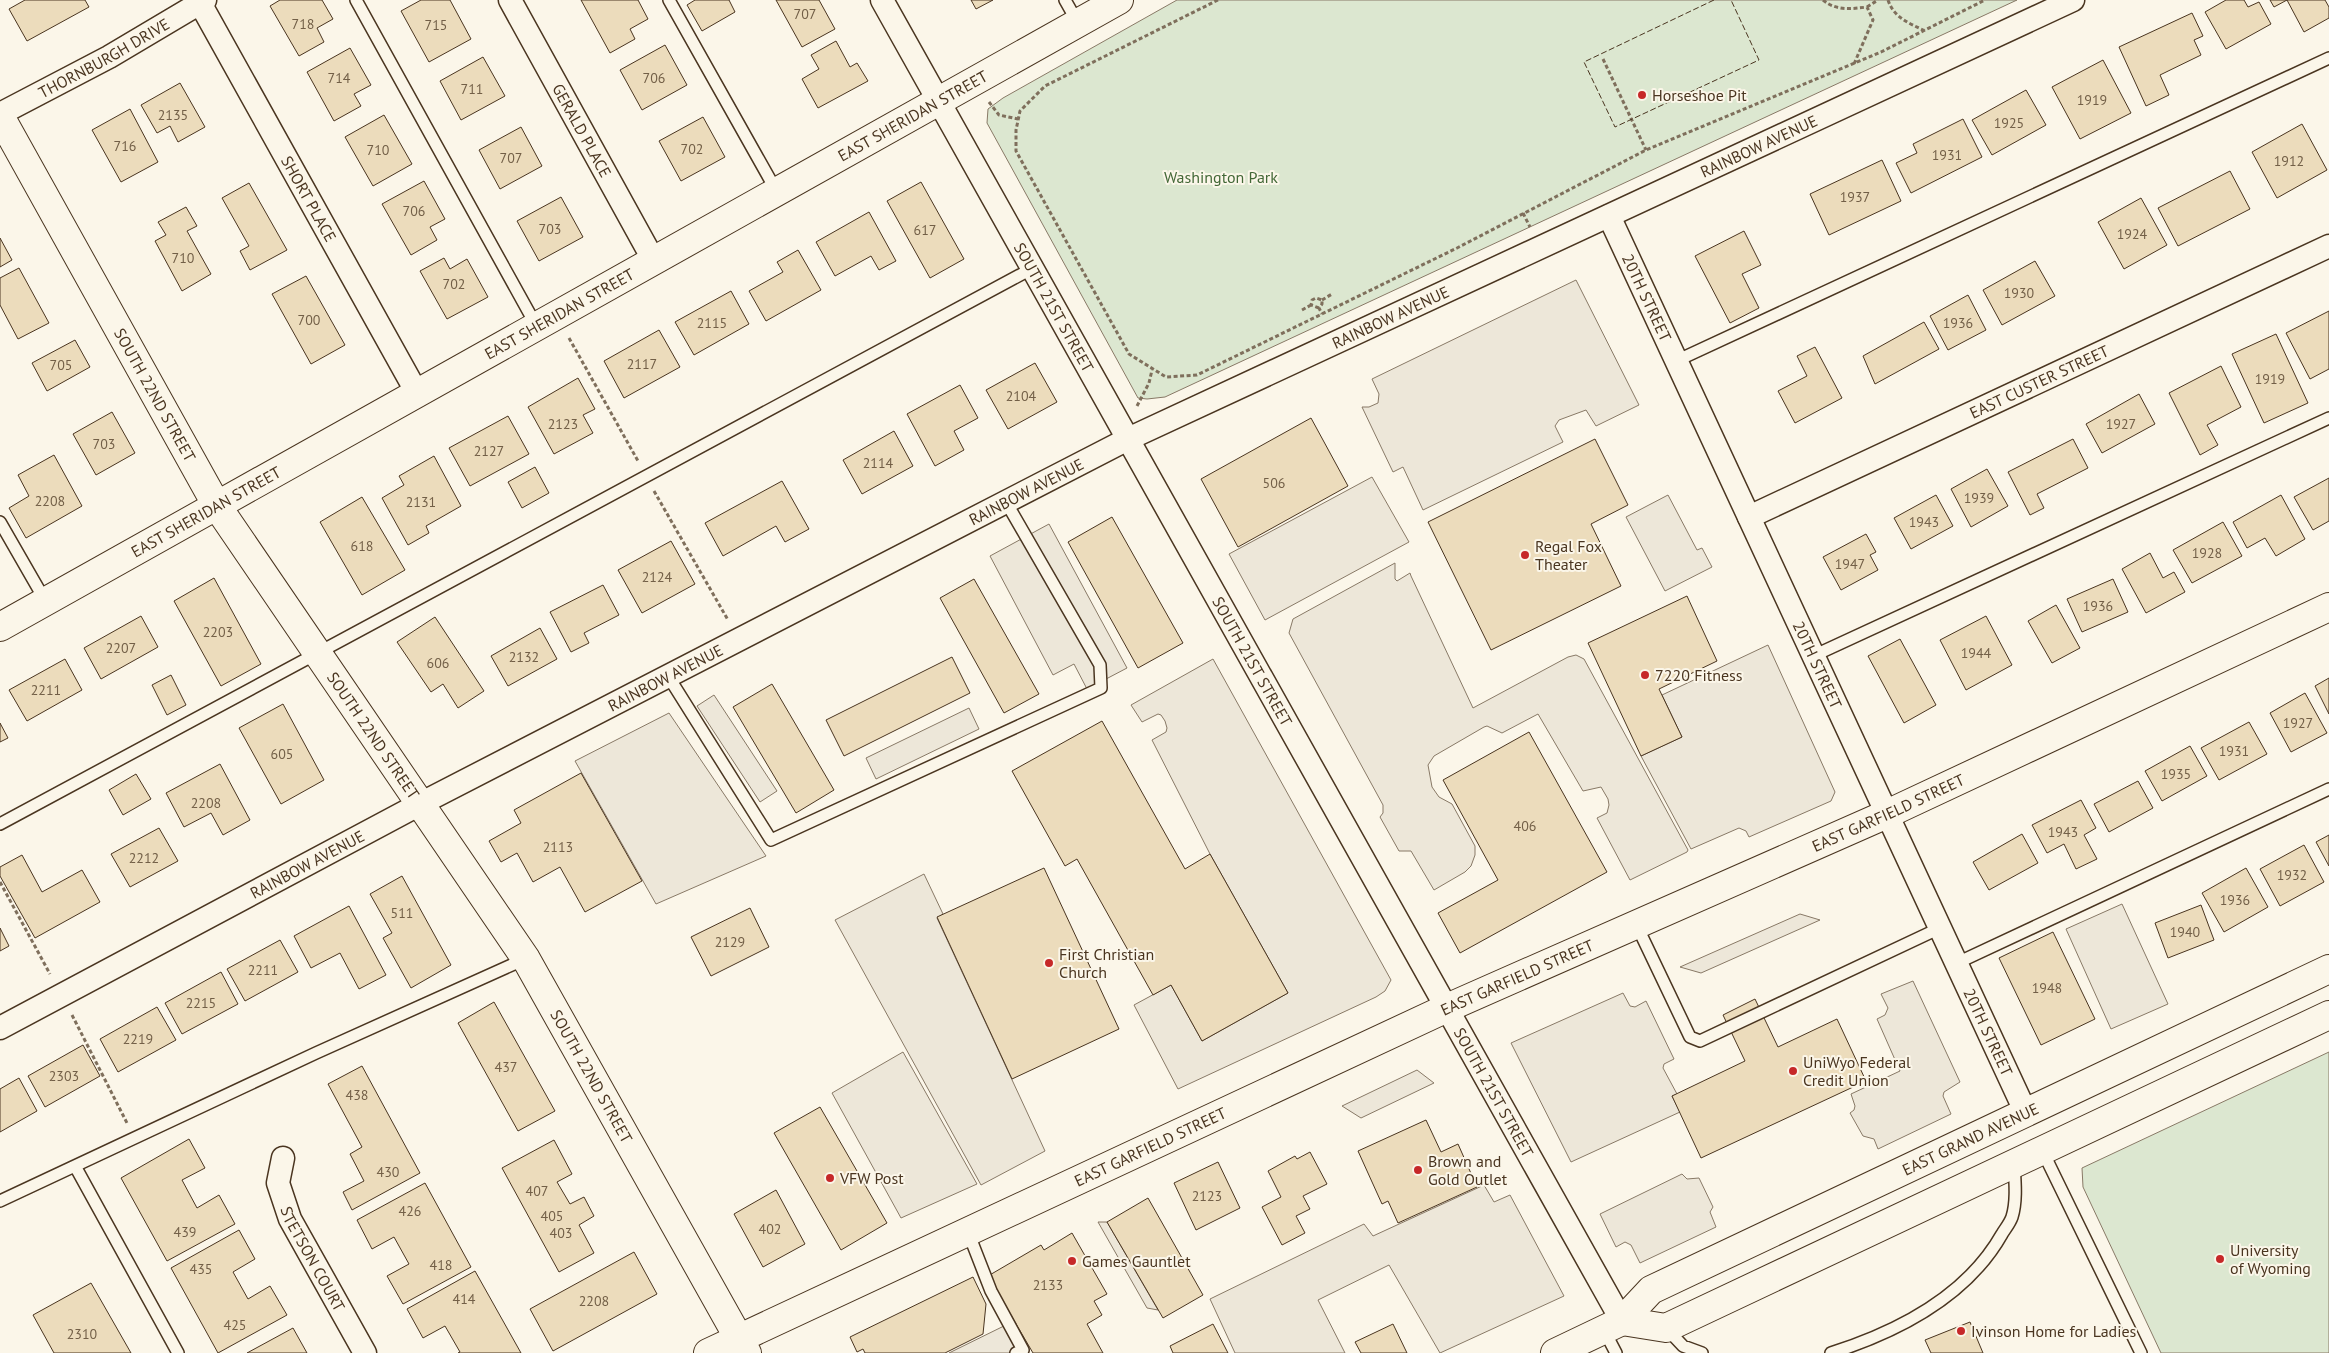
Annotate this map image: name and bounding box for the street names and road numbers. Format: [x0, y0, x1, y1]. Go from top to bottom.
street label: THORNBURGH DRIVE [35, 14, 173, 102]
street label: EAST SHERIDAN STREET [834, 66, 991, 166]
street label: GERALD PLACE [548, 80, 616, 181]
street label: RAINBOW AVENUE [1697, 110, 1820, 182]
street label: SHORT PLACE [277, 152, 341, 245]
street label: SOUTH 21ST STREET [1010, 239, 1098, 375]
street label: 20TH STREET [1618, 251, 1676, 345]
street label: EAST SHERIDAN STREET [481, 264, 638, 364]
street label: RAINBOW AVENUE [1329, 281, 1452, 353]
street label: SOUTH 22ND STREET [110, 324, 200, 465]
street label: EAST CUSTER STREET [1966, 340, 2112, 423]
street label: RAINBOW AVENUE [965, 454, 1087, 529]
street label: EAST SHERIDAN STREET [127, 462, 284, 562]
street label: SOUTH 21ST STREET [1208, 593, 1297, 730]
street label: 20TH STREET [1789, 618, 1847, 712]
street label: RAINBOW AVENUE [604, 640, 726, 715]
street label: SOUTH 22ND STREET [323, 668, 424, 803]
street label: EAST GARFIELD STREET [1809, 769, 1968, 856]
street label: RAINBOW AVENUE [246, 826, 368, 903]
street label: EAST GARFIELD STREET [1437, 935, 1597, 1020]
street label: 20TH STREET [1959, 985, 2017, 1079]
street label: SOUTH 22ND STREET [546, 1006, 637, 1146]
street label: SOUTH 21ST STREET [1450, 1024, 1538, 1161]
street label: EAST GRAND AVENUE [1899, 1098, 2042, 1180]
street label: EAST GARFIELD STREET [1071, 1103, 1229, 1191]
street label: STETSON COURT [276, 1204, 350, 1315]

